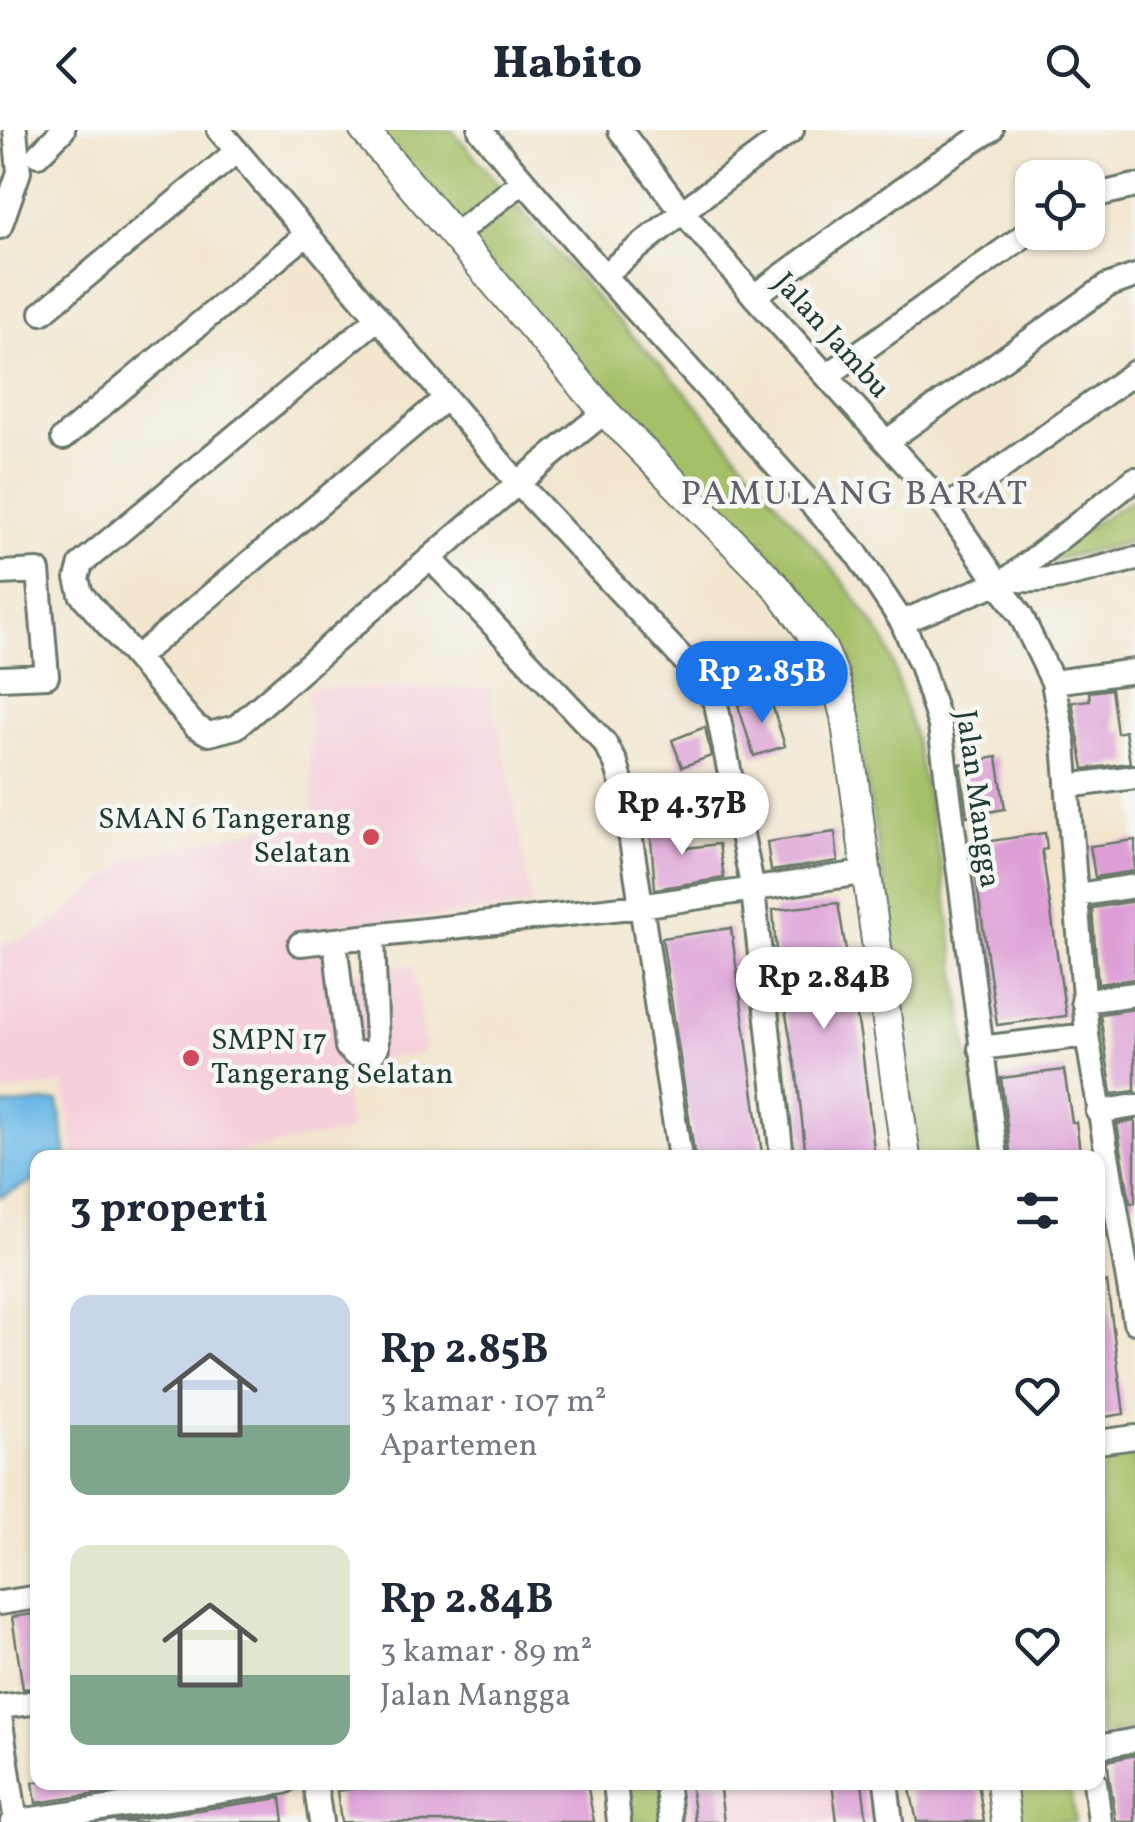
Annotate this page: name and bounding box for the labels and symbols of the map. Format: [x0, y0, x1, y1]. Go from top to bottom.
street label: Jalan Jambu [763, 263, 899, 409]
district label: PAMULANG BARAT [680, 471, 1030, 519]
pin: Rp 2.85B [659, 641, 865, 726]
street label: Jalan Mangga [944, 707, 1010, 891]
pin: Rp 4.37B [579, 773, 785, 858]
place label: SMAN 6 Tangerang Selatan [98, 799, 351, 875]
marker: SMAN 6 Tangerang Selatan [360, 826, 382, 848]
pin: Rp 2.84B [721, 947, 927, 1032]
place label: SMPN 17 Tangerang Selatan [211, 1020, 454, 1096]
marker: SMPN 17 Tangerang Selatan [180, 1047, 202, 1069]

